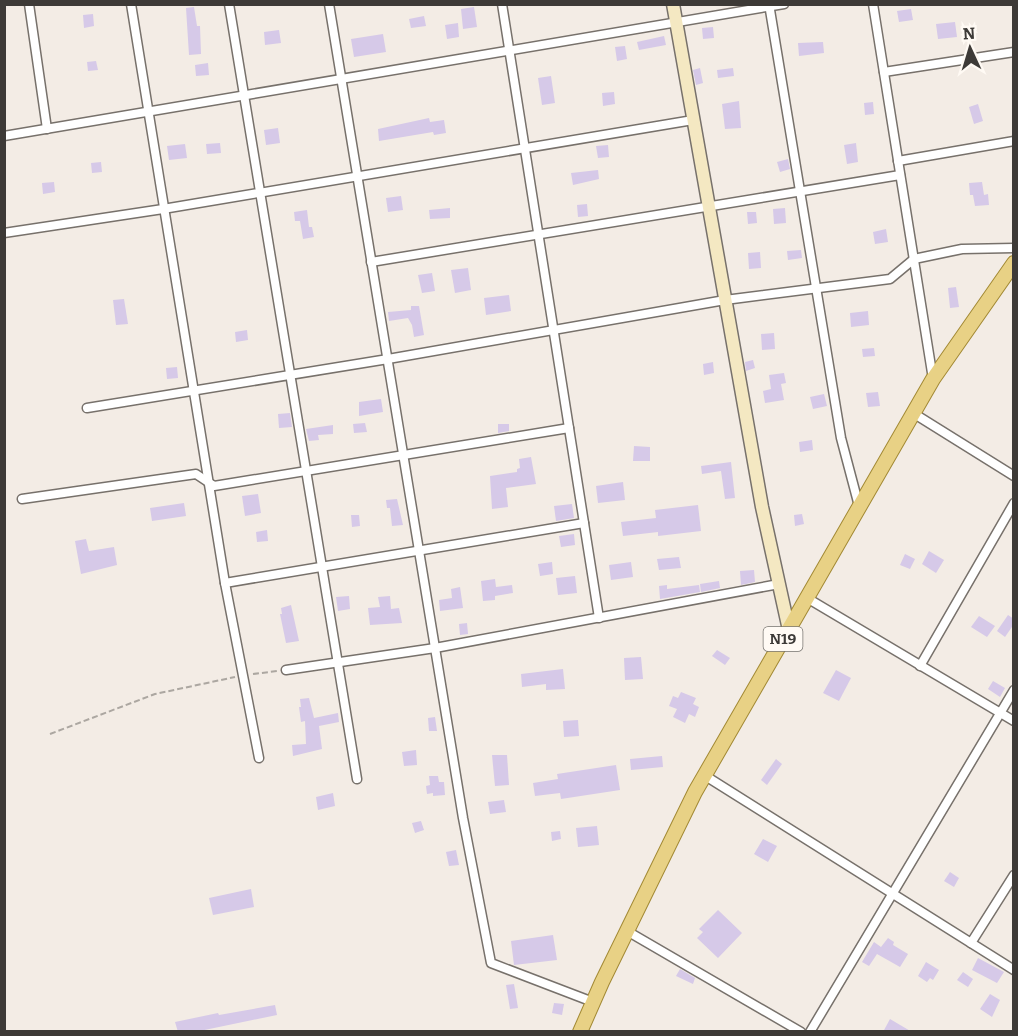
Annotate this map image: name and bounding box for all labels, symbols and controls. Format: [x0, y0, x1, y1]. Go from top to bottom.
north arrow [940, 18, 1000, 78]
text: N [962, 24, 976, 43]
road number: N19 [764, 627, 802, 651]

